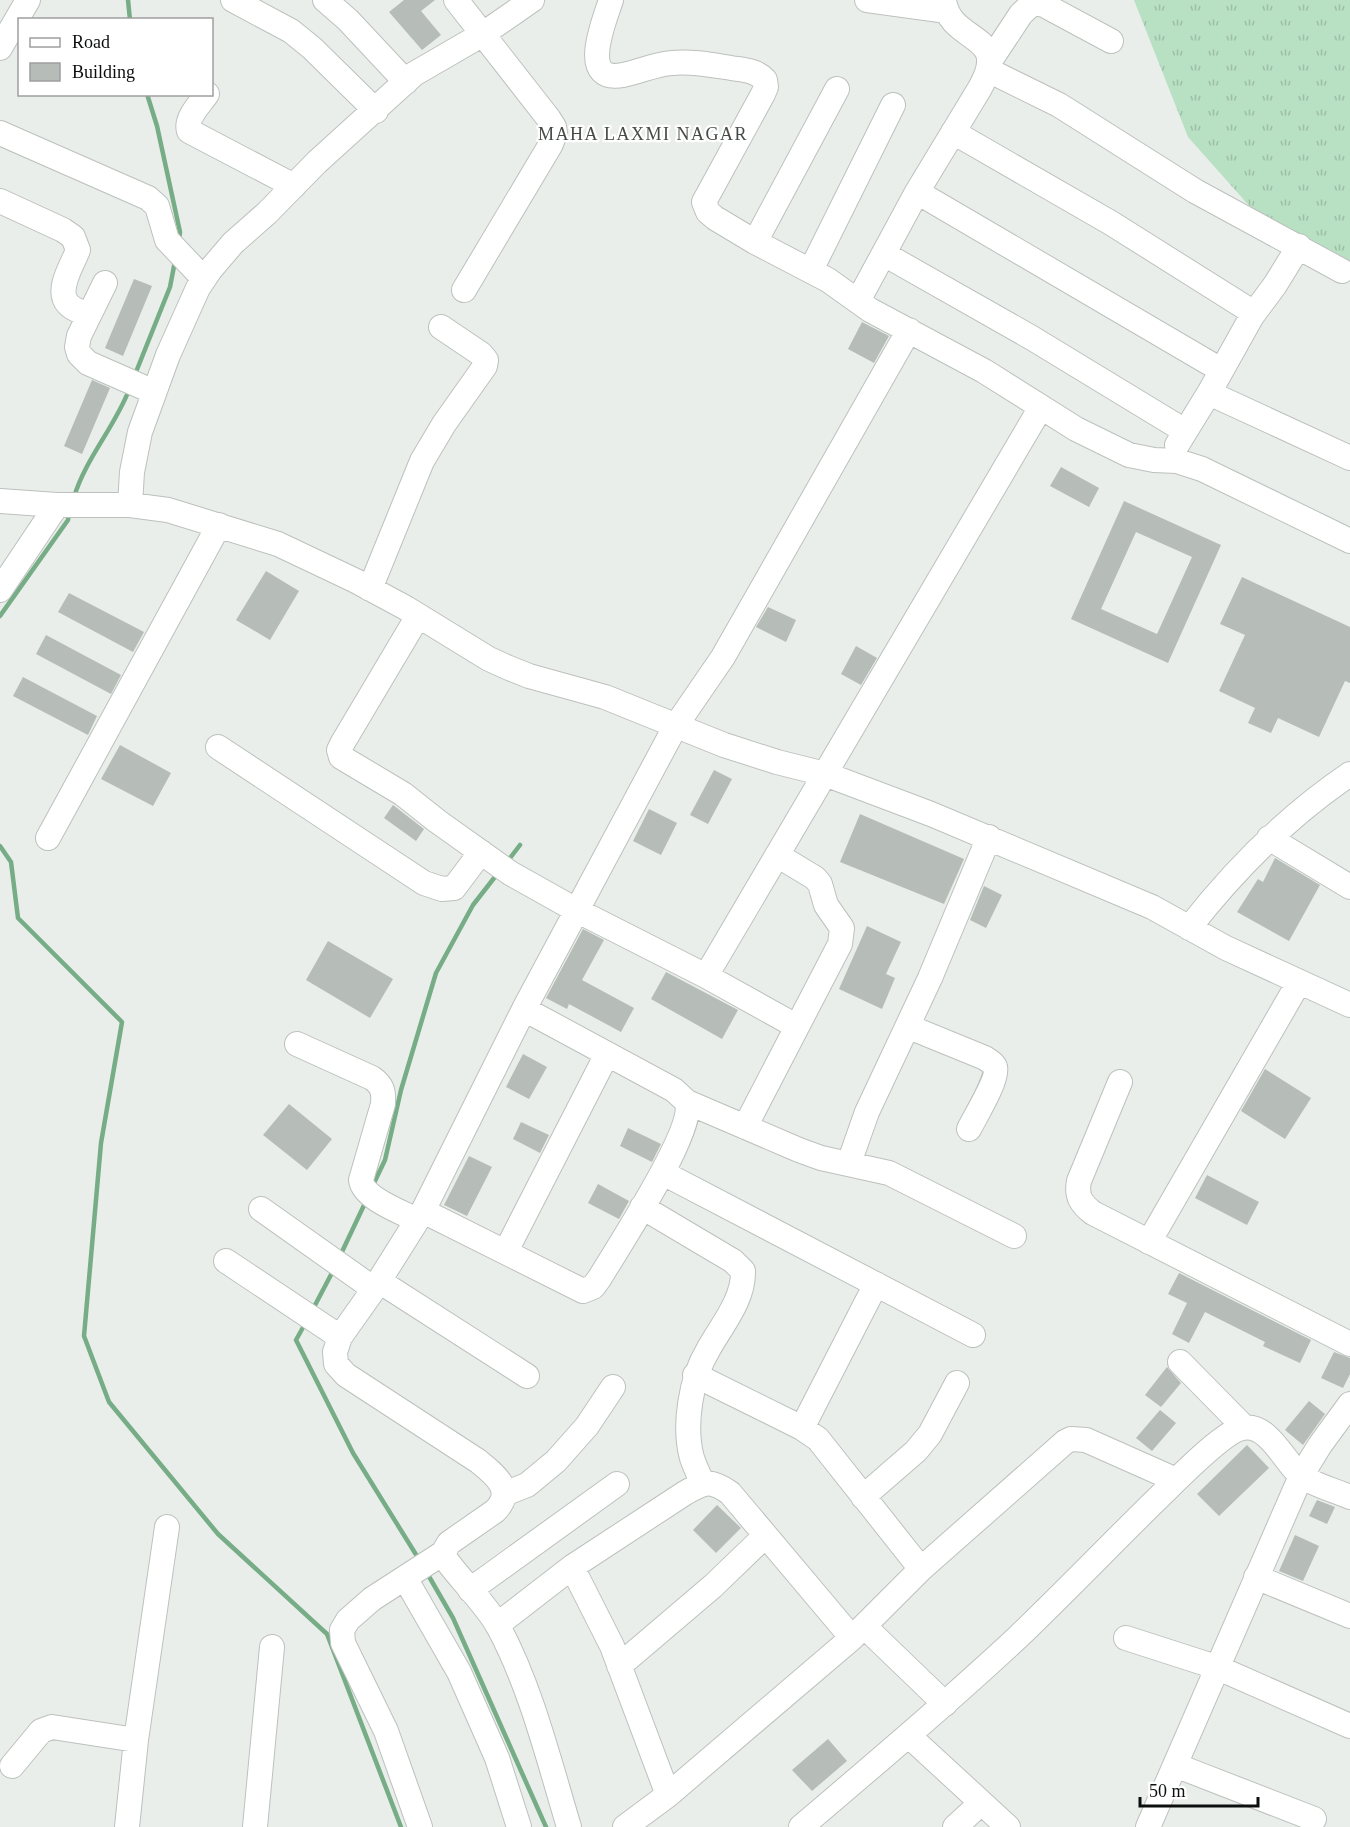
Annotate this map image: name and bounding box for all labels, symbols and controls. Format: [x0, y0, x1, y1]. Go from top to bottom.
legend [18, 18, 213, 96]
text: Road [72, 32, 110, 52]
text: Building [72, 62, 135, 82]
district label: MAHA LAXMI NAGAR [538, 124, 748, 144]
scale bar [1140, 1770, 1258, 1808]
text: 50 m [1149, 1781, 1186, 1801]

